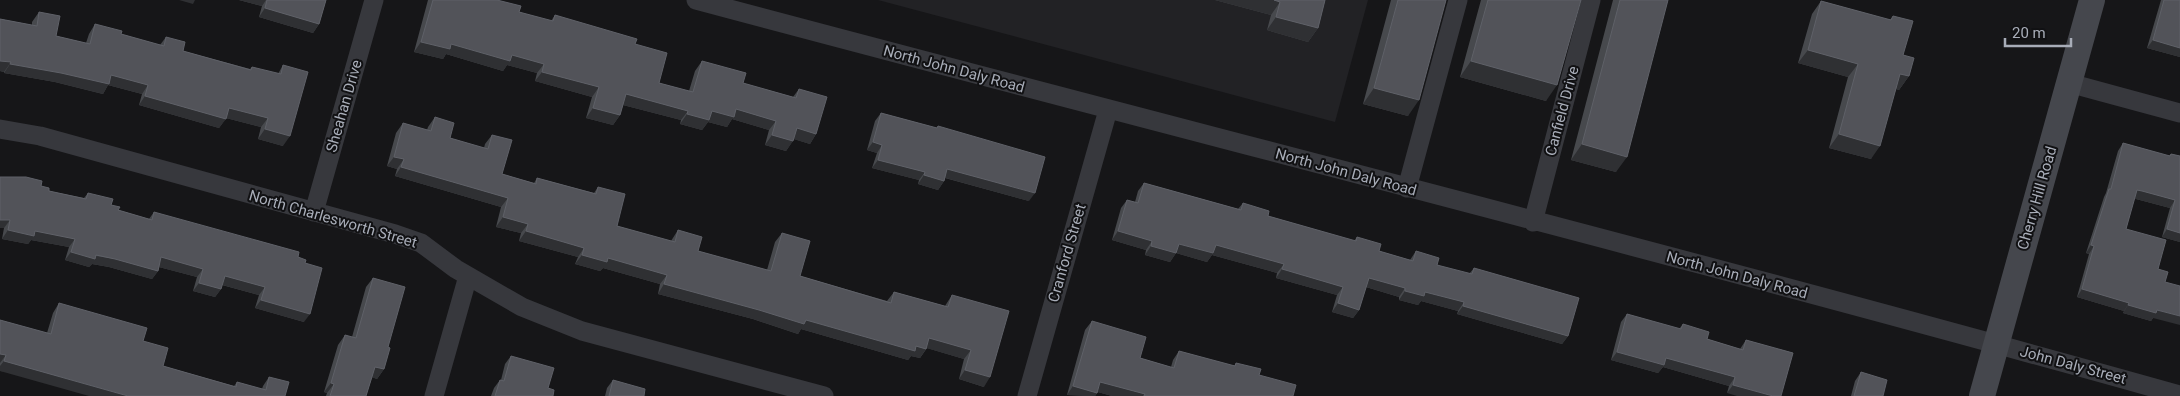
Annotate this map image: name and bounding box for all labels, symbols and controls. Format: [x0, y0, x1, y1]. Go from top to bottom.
scale bar [2005, 15, 2071, 47]
text: 20 m [2012, 24, 2046, 42]
street label: North John Daly Road [881, 41, 1027, 97]
street label: Sheahan Drive [322, 58, 366, 154]
street label: Canfield Drive [1541, 64, 1583, 158]
street label: North John Daly Road [1273, 144, 1419, 200]
street label: Cherry Hill Road [2014, 144, 2060, 252]
street label: North Charlesworth Street [247, 186, 419, 252]
street label: Cranford Street [1044, 202, 1090, 304]
street label: North John Daly Road [1664, 247, 1810, 303]
street label: John Daly Street [2018, 342, 2128, 388]

